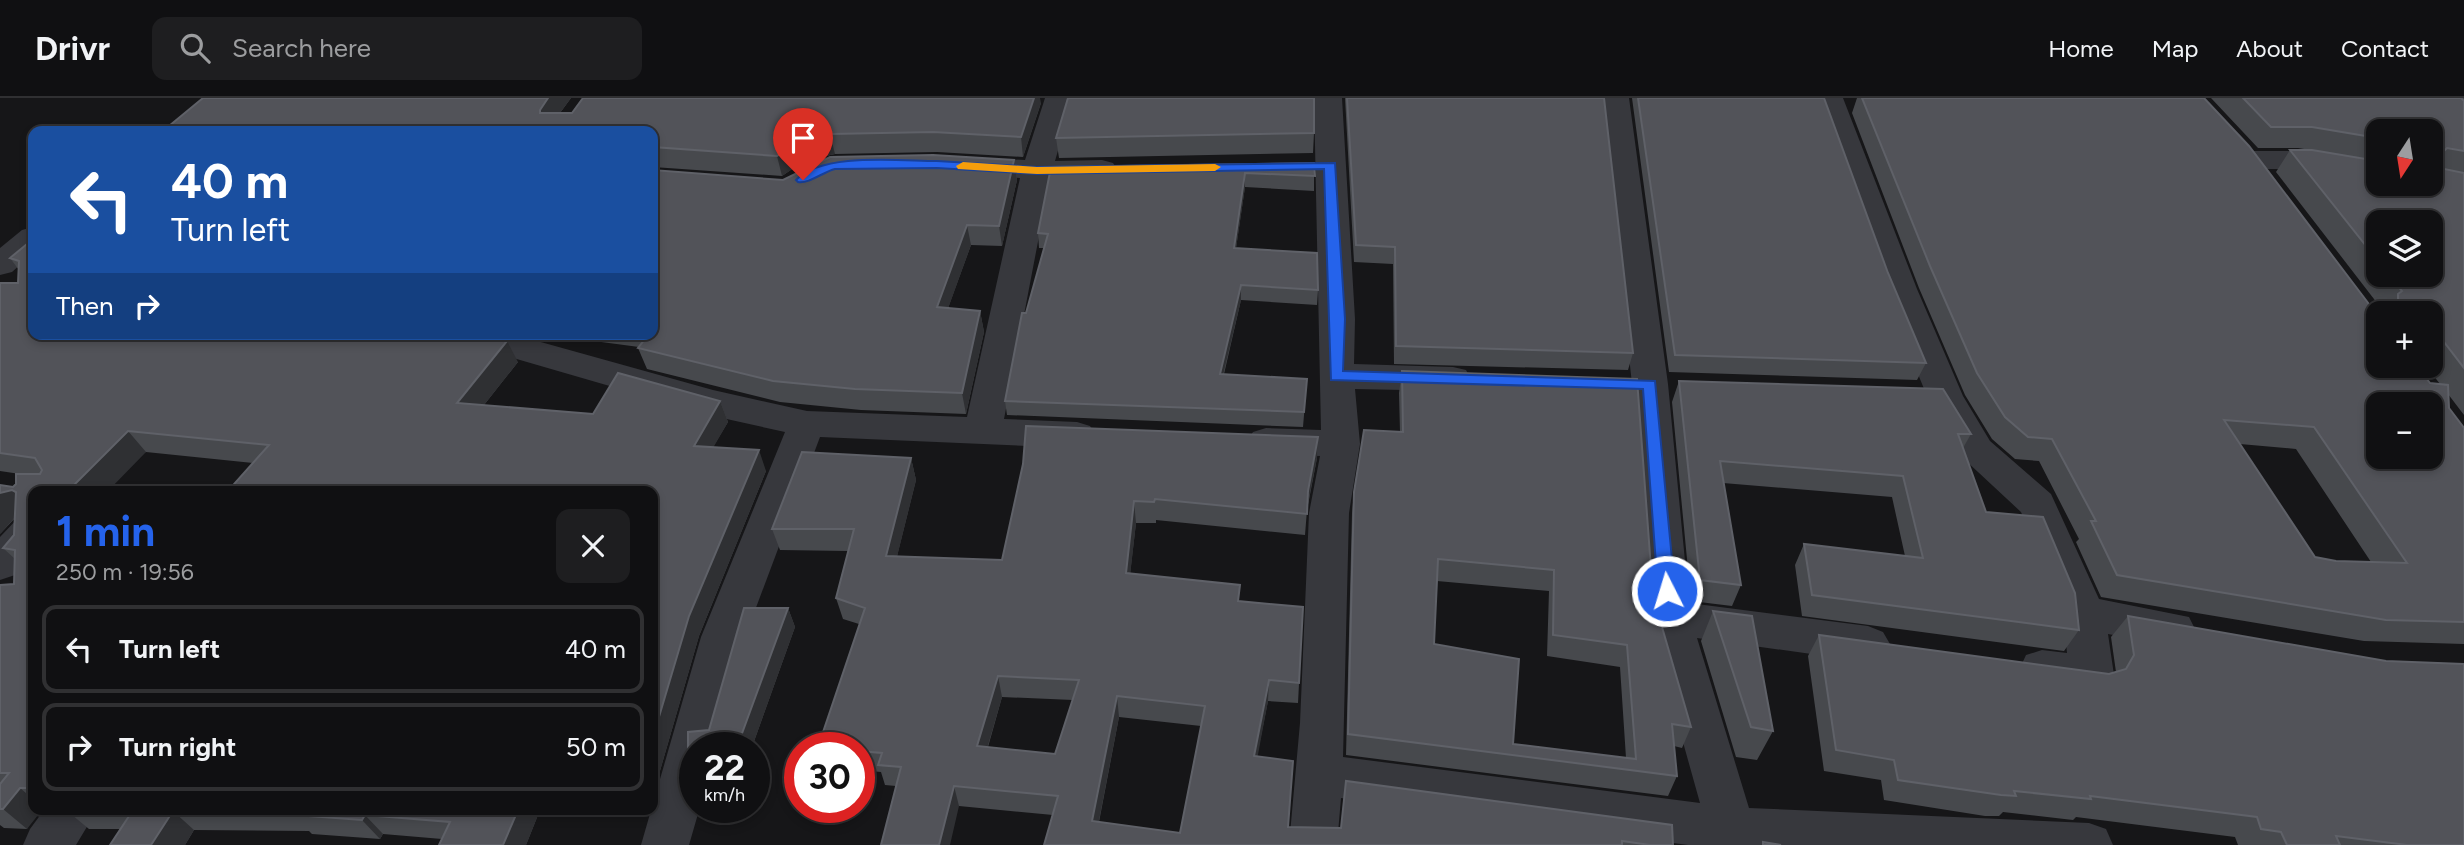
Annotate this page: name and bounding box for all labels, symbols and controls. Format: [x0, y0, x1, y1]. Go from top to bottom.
search box [152, 17, 642, 80]
text: Drivr [35, 29, 110, 68]
icon: search [176, 29, 214, 67]
text: Search here [232, 32, 371, 64]
text: Home [2048, 34, 2114, 63]
text: Map [2152, 34, 2198, 63]
text: About [2236, 34, 2303, 63]
text: Contact [2341, 34, 2429, 63]
pin [773, 108, 833, 180]
icon: arrive [784, 119, 822, 157]
north arrow [2366, 119, 2443, 196]
map controls [2366, 119, 2443, 469]
text: 40 m [171, 151, 288, 210]
icon: left [56, 154, 147, 245]
button: layers [2366, 210, 2443, 287]
text: Turn left [171, 211, 290, 249]
icon: right [128, 287, 166, 325]
text: Then [56, 290, 114, 322]
button: + [2366, 301, 2443, 378]
button: − [2366, 392, 2443, 469]
text: 1 min [56, 506, 155, 557]
button: close [556, 509, 630, 583]
position arrow [1630, 554, 1704, 628]
text: 250 m · 19:56 [56, 558, 194, 586]
icon: left [60, 630, 98, 668]
text: Turn left [119, 633, 220, 665]
text: 40 m [565, 633, 626, 665]
icon: right [60, 728, 98, 766]
text: Turn right [119, 731, 236, 763]
text: 50 m [566, 731, 626, 763]
speed limit sign: 30 [784, 732, 875, 823]
text: 22 [704, 747, 745, 789]
text: km/h [704, 784, 745, 806]

